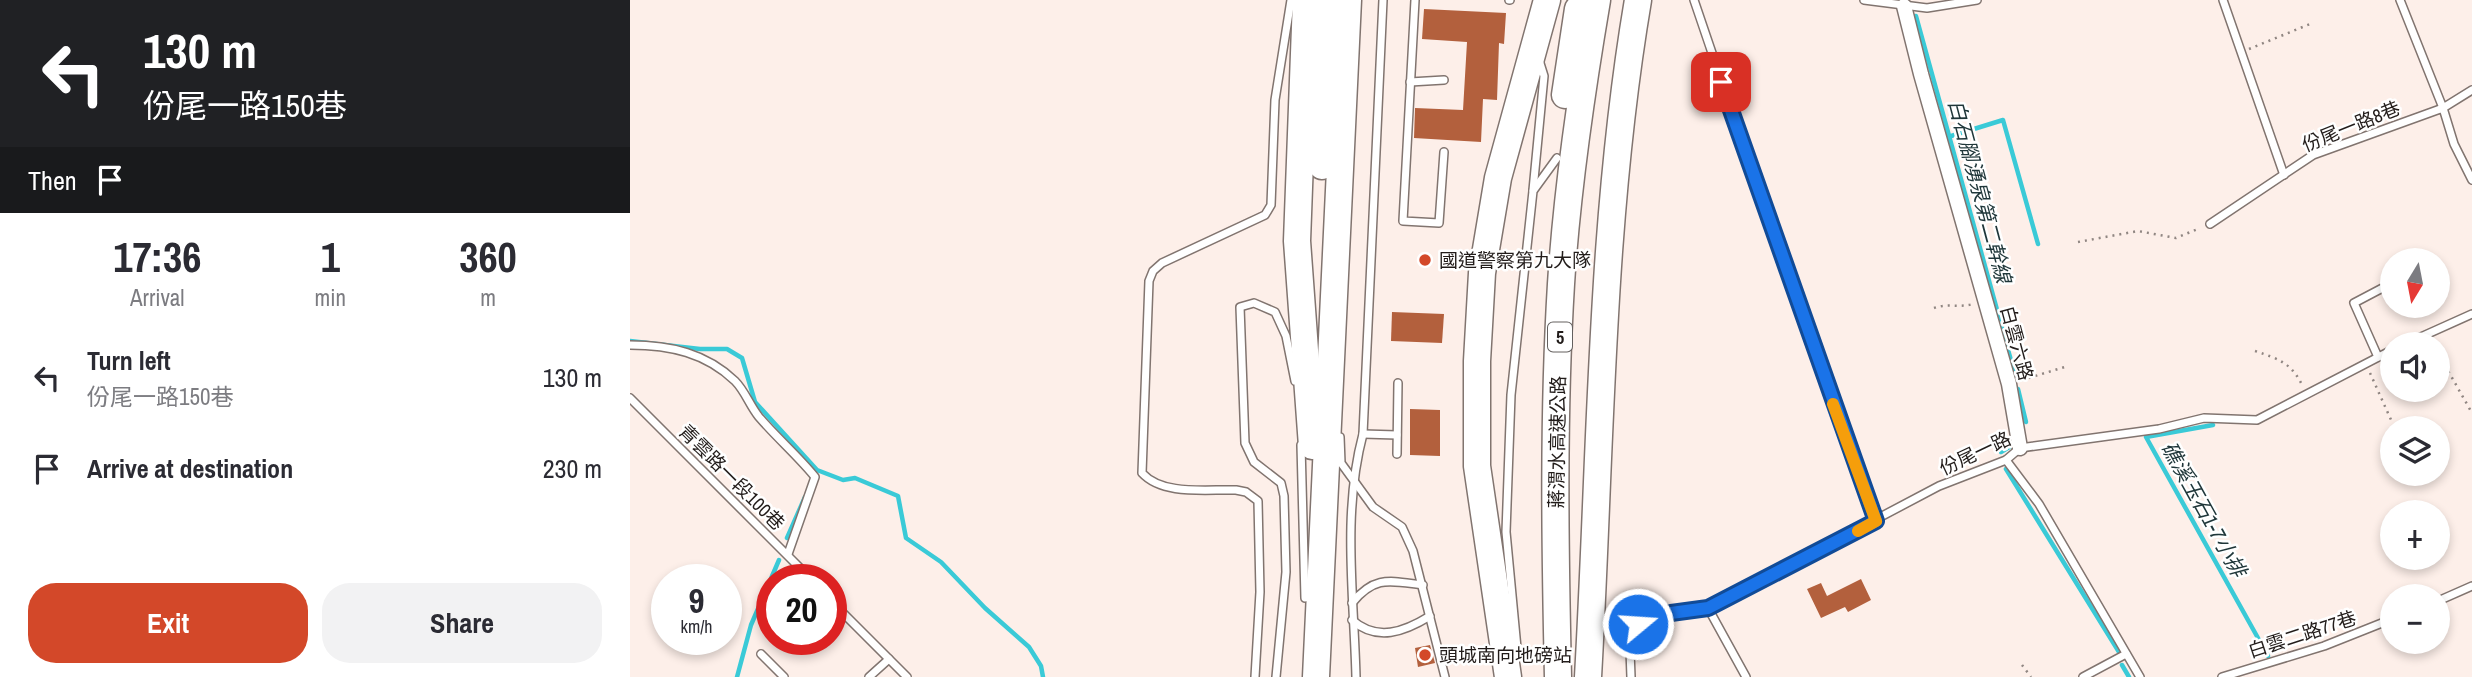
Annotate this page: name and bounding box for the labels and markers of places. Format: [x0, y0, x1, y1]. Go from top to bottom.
pin [1691, 52, 1751, 112]
place label: 國道警察第九大隊 [1439, 247, 1591, 273]
marker: 國道警察第九大隊 [1417, 252, 1433, 268]
place label: 頭城南向地磅站 [1439, 642, 1572, 668]
marker: 頭城南向地磅站 [1417, 647, 1433, 663]

